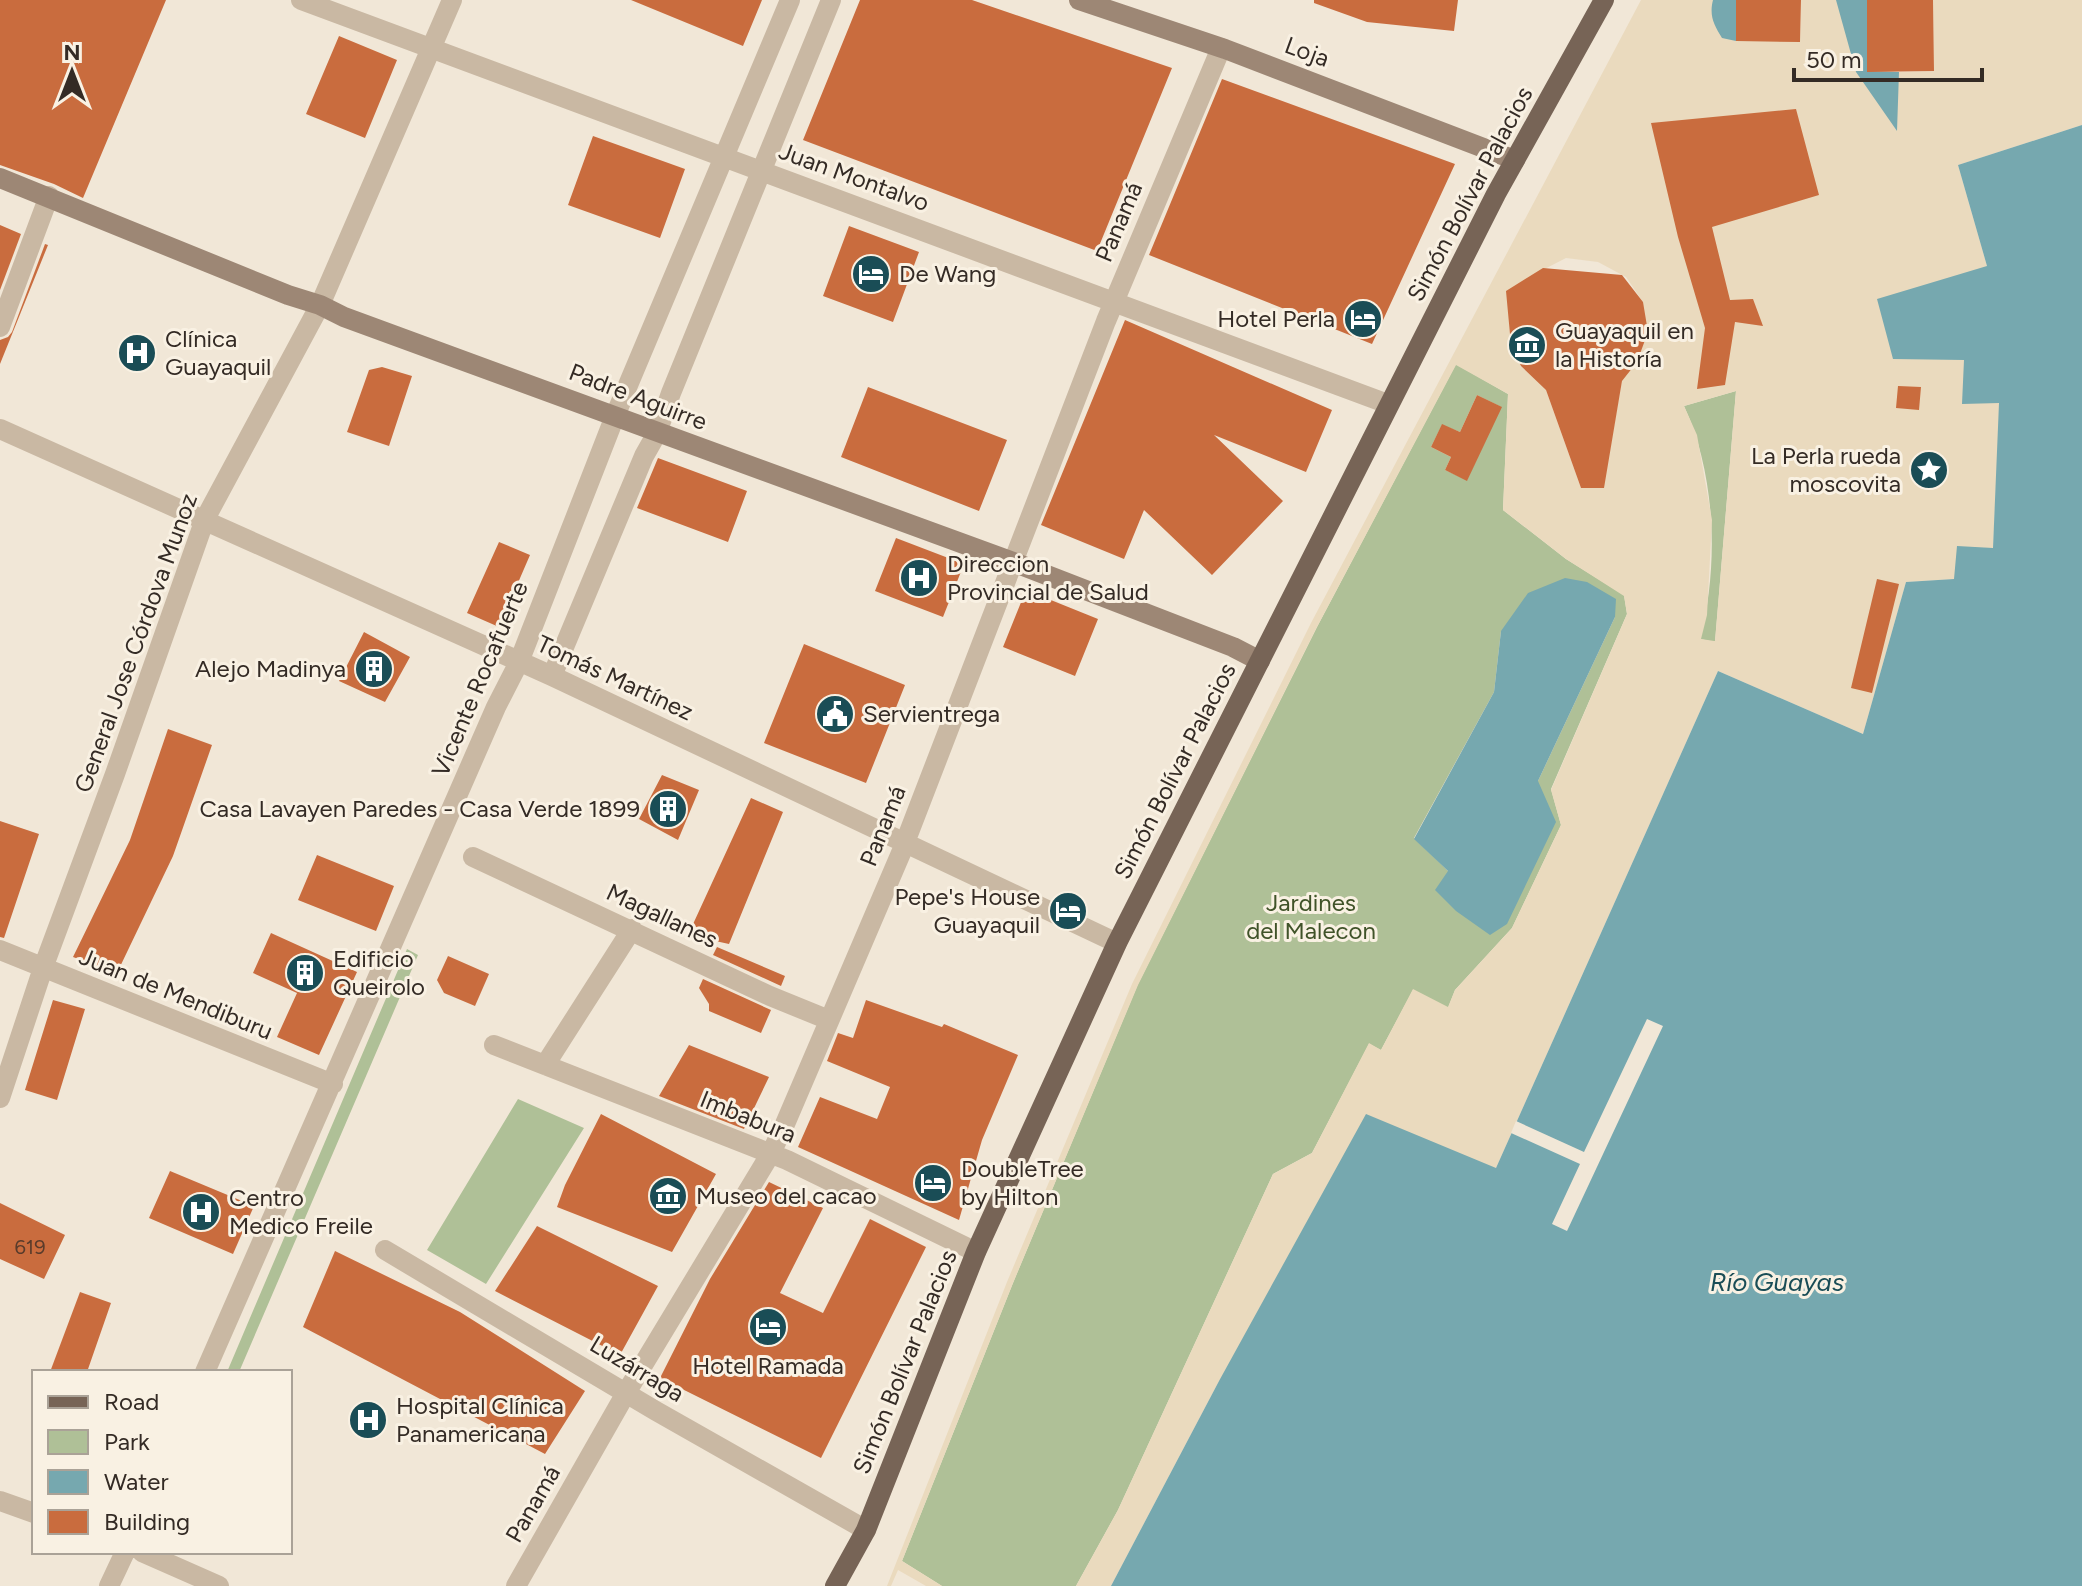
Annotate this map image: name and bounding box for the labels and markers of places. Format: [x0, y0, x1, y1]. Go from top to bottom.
hotel icon: De Wang [850, 253, 892, 295]
place label: De Wang [899, 259, 996, 288]
hotel icon: Hotel Perla [1342, 298, 1384, 340]
place label: Hotel Perla [1217, 304, 1335, 333]
place label: Guayaquil en la Historía [1555, 316, 1694, 373]
place label: Clínica Guayaquil [165, 324, 271, 381]
museum icon: Guayaquil en la Historía [1506, 324, 1548, 366]
hospital icon: Clínica Guayaquil [116, 332, 158, 374]
place label: La Perla rueda moscovita [1751, 441, 1901, 498]
place icon: La Perla rueda moscovita [1908, 449, 1950, 491]
place label: Direccion Provincial de Salud [947, 549, 1149, 606]
hospital icon: Direccion Provincial de Salud [898, 557, 940, 599]
building icon: Alejo Madinya [353, 648, 395, 690]
place label: Alejo Madinya [195, 654, 346, 683]
public building icon: Servientrega [814, 693, 856, 735]
place label: Servientrega [863, 699, 1000, 728]
building icon: Casa Lavayen Paredes - Casa Verde 1899 [647, 788, 689, 830]
place label: Casa Lavayen Paredes - Casa Verde 1899 [200, 794, 640, 823]
place label: Pepe's House Guayaquil [894, 882, 1040, 939]
hotel icon: Pepe's House Guayaquil [1047, 890, 1089, 932]
place label: Edificio Queirolo [333, 944, 425, 1001]
building icon: Edificio Queirolo [284, 952, 326, 994]
place label: DoubleTree by Hilton [961, 1154, 1084, 1211]
hotel icon: DoubleTree by Hilton [912, 1162, 954, 1204]
museum icon: Museo del cacao [647, 1175, 689, 1217]
place label: Museo del cacao [696, 1181, 877, 1210]
place label: Centro Medico Freile [229, 1183, 373, 1240]
hospital icon: Centro Medico Freile [180, 1191, 222, 1233]
hotel icon: Hotel Ramada [747, 1306, 789, 1348]
place label: Hotel Ramada [692, 1351, 844, 1380]
place label: Hospital Clínica Panamericana [396, 1391, 564, 1448]
hospital icon: Hospital Clínica Panamericana [347, 1399, 389, 1441]

